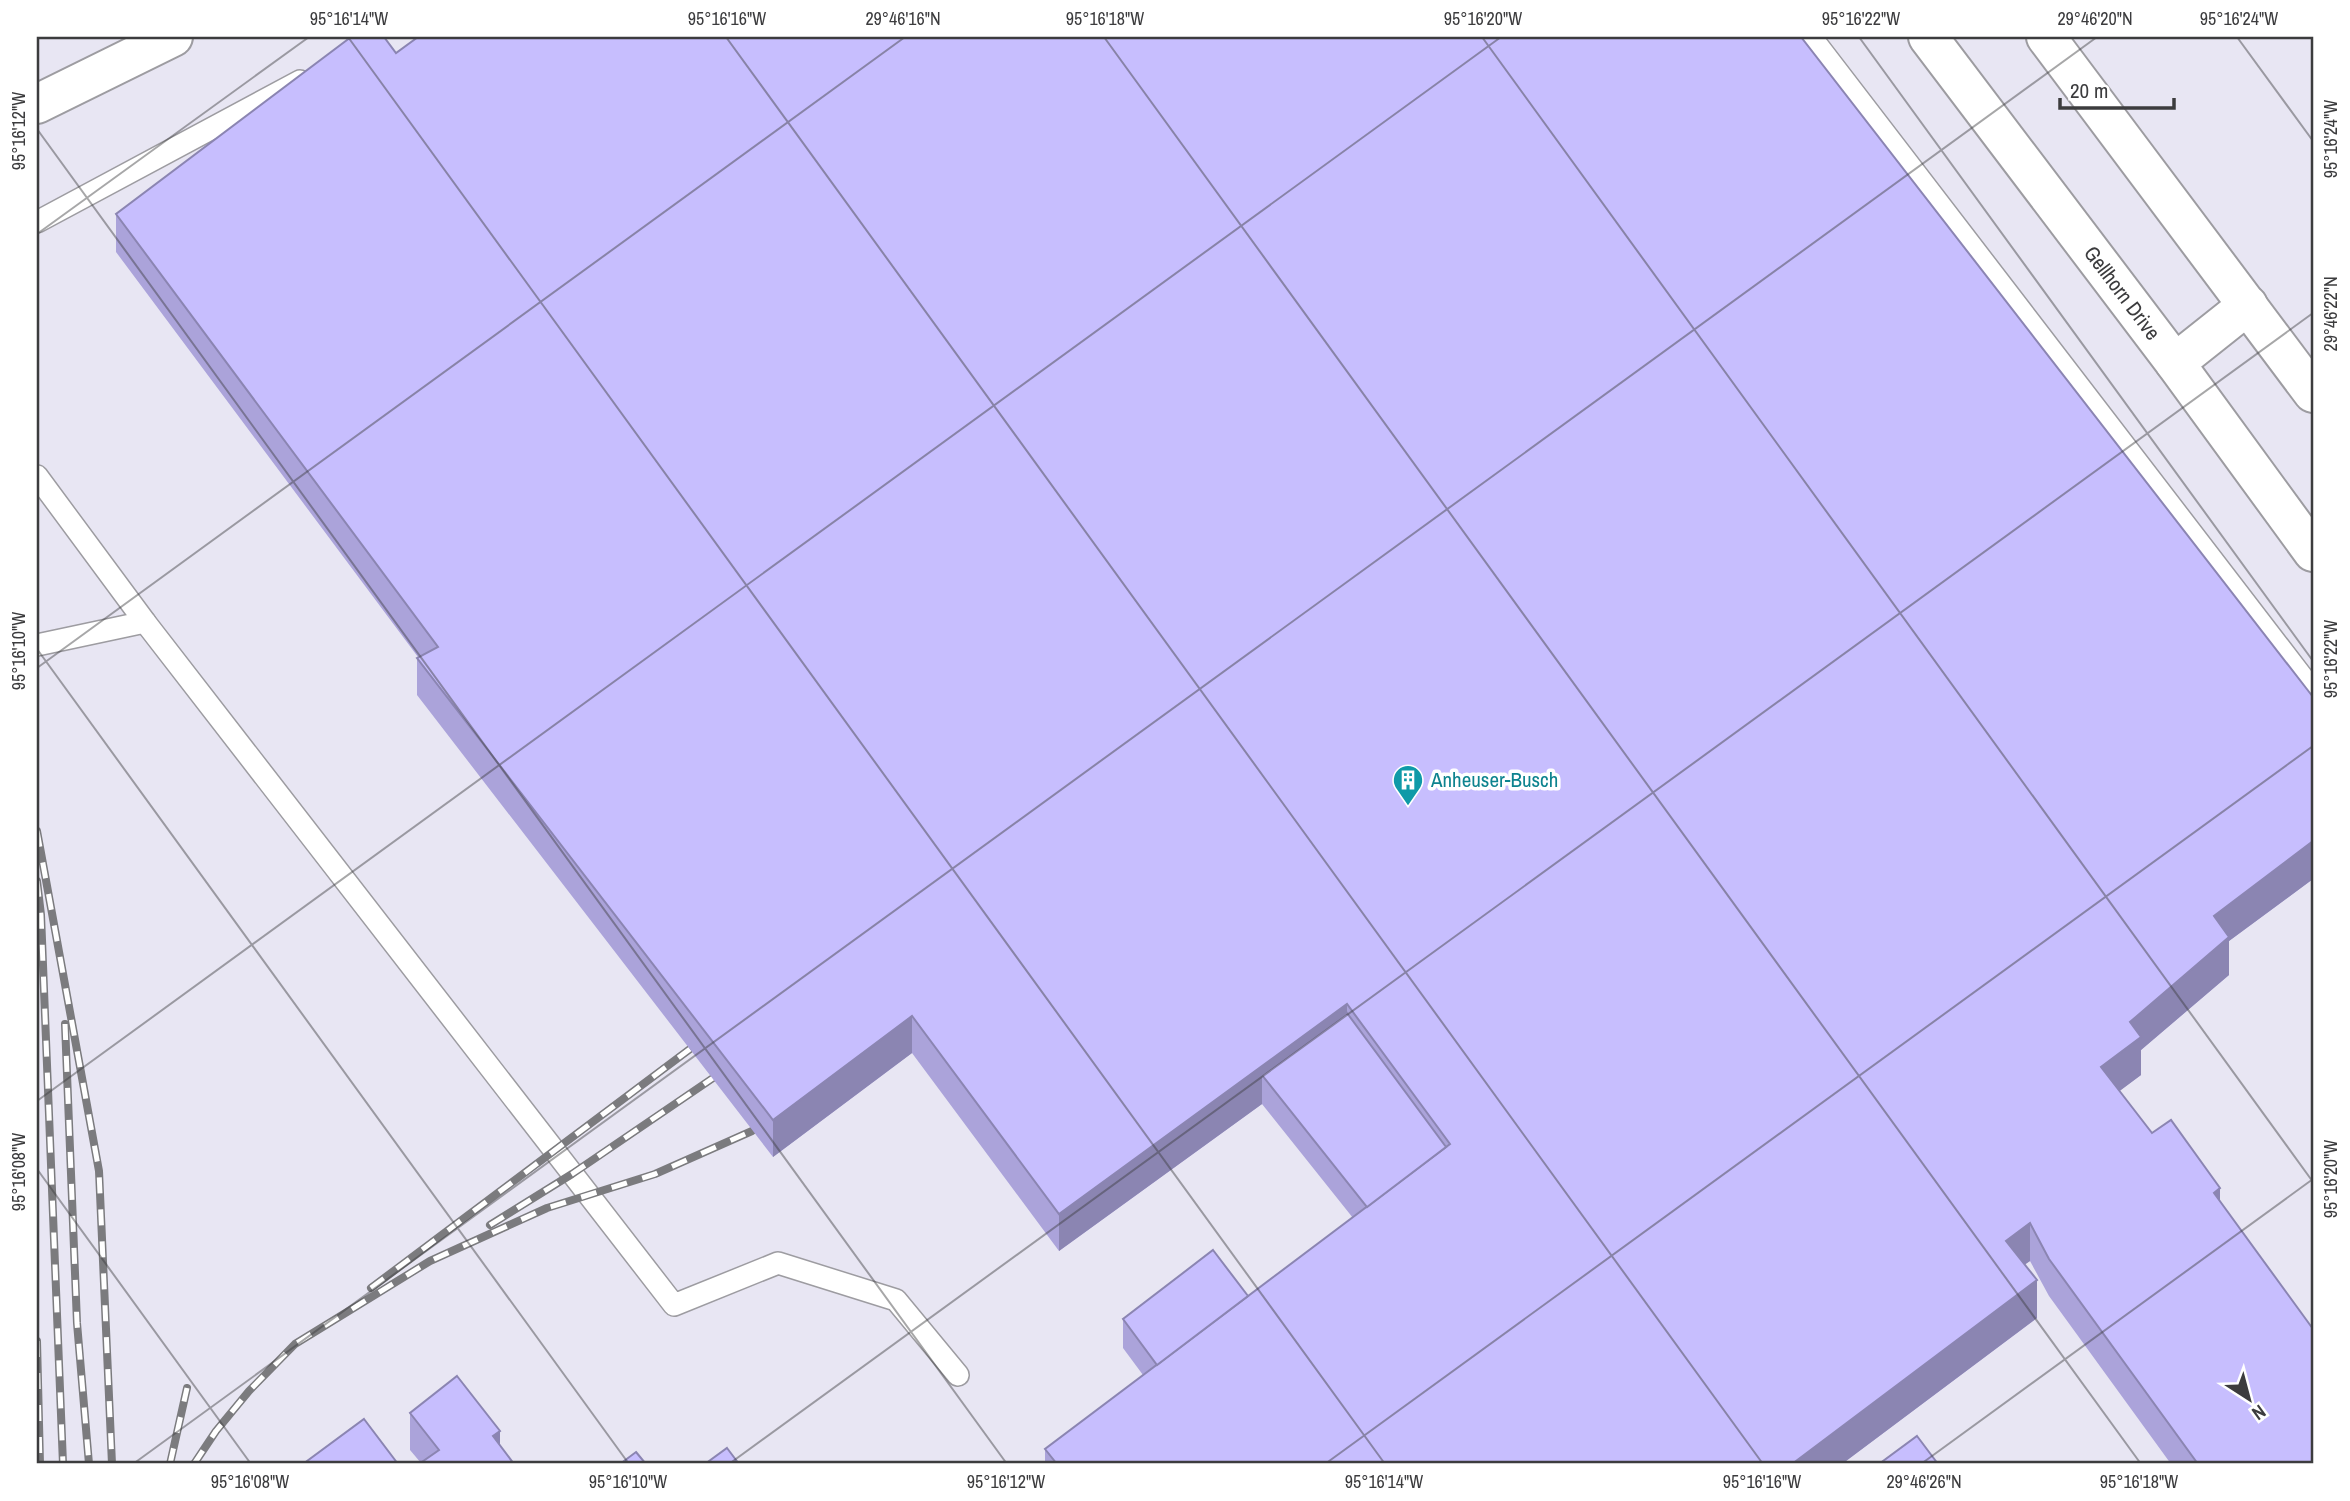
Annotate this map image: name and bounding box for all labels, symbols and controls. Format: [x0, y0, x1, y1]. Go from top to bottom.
text: 95°16'14"W [310, 6, 388, 31]
text: 95°16'16"W [688, 6, 766, 31]
text: 29°46'16"N [865, 6, 941, 31]
text: 95°16'18"W [1066, 6, 1144, 31]
text: 95°16'20"W [1444, 6, 1522, 31]
text: 95°16'22"W [1822, 6, 1900, 31]
text: 29°46'20"N [2057, 6, 2133, 31]
text: 95°16'24"W [2200, 6, 2278, 31]
scale bar [2060, 66, 2173, 110]
text: 20 m [2070, 76, 2108, 105]
text: 95°16'12"W [6, 92, 31, 170]
text: 95°16'24"W [2318, 100, 2343, 178]
street label: Gellhorn Drive [2077, 240, 2167, 346]
text: 29°46'22"N [2318, 276, 2343, 352]
text: 95°16'10"W [6, 612, 31, 690]
text: 95°16'22"W [2318, 620, 2343, 698]
building icon: Anheuser-Busch [1391, 763, 1425, 807]
place label: Anheuser-Busch [1430, 765, 1558, 794]
text: 95°16'08"W [6, 1133, 31, 1211]
text: 95°16'20"W [2318, 1140, 2343, 1218]
north arrow [2214, 1364, 2284, 1434]
text: N [2247, 1399, 2271, 1427]
text: 95°16'08"W [211, 1469, 289, 1494]
text: 95°16'10"W [589, 1469, 667, 1494]
text: 95°16'12"W [967, 1469, 1045, 1494]
text: 95°16'14"W [1345, 1469, 1423, 1494]
text: 95°16'16"W [1723, 1469, 1801, 1494]
text: 29°46'26"N [1886, 1469, 1962, 1494]
text: 95°16'18"W [2100, 1469, 2178, 1494]

